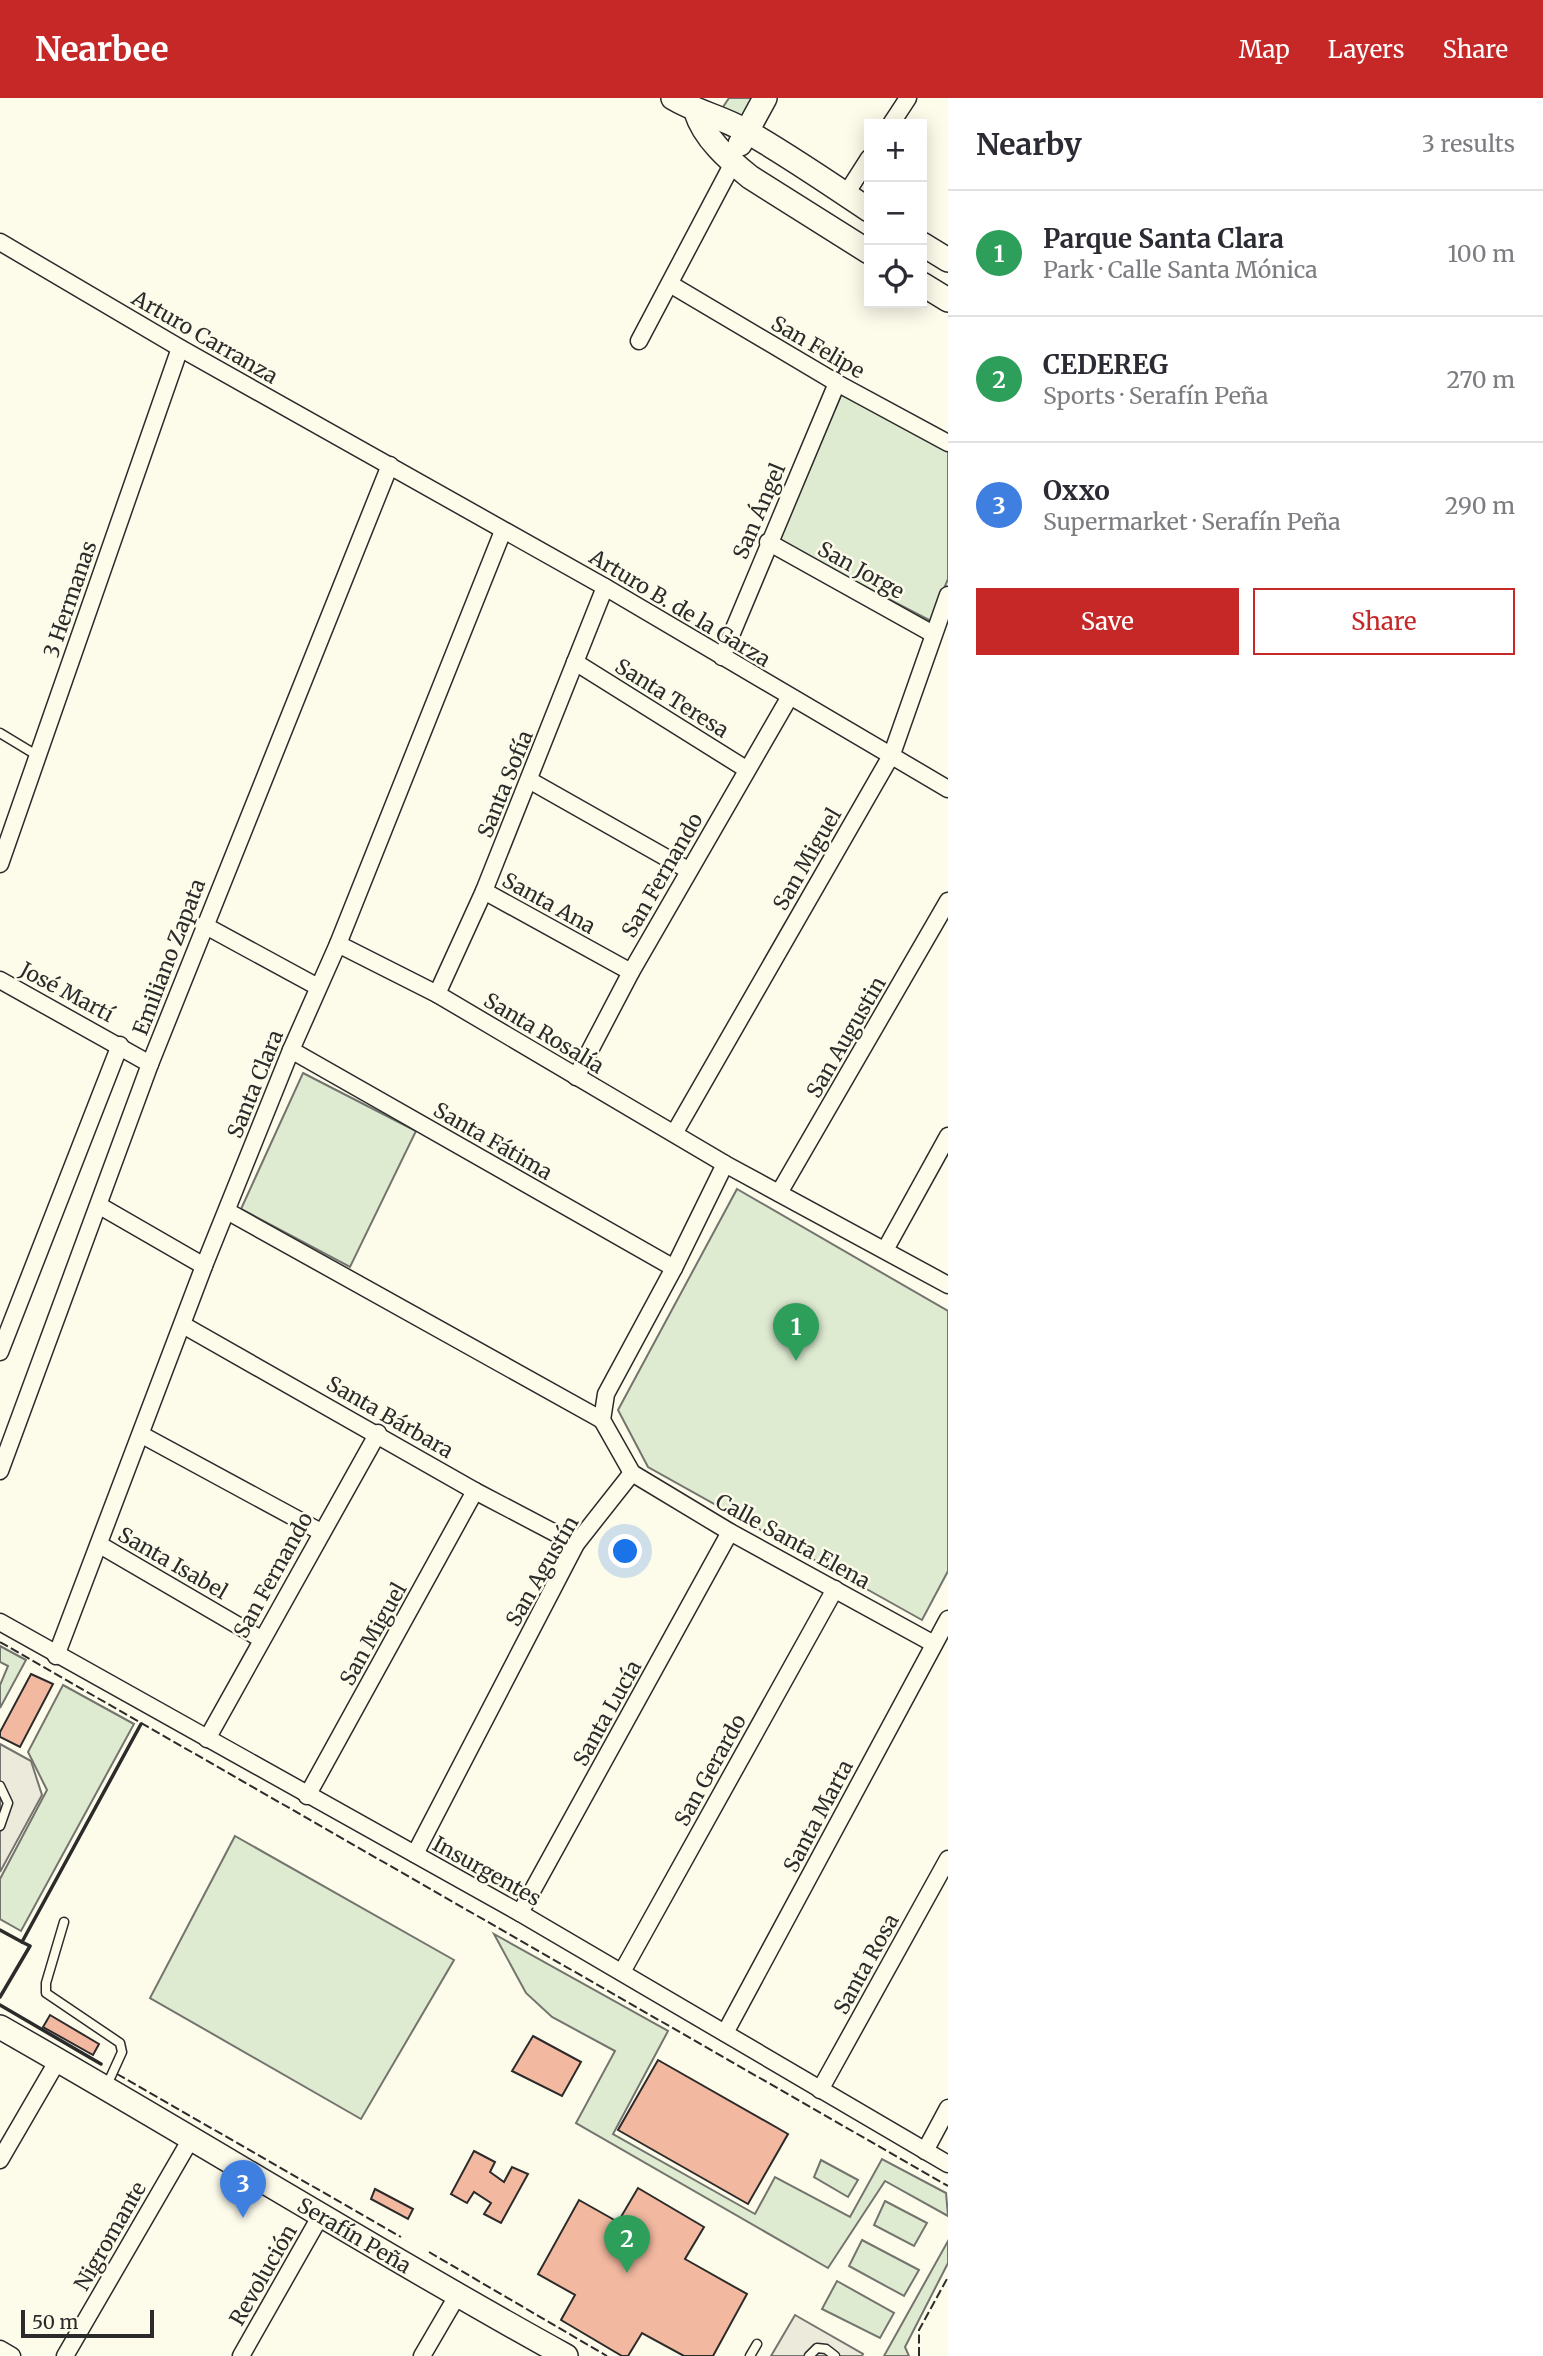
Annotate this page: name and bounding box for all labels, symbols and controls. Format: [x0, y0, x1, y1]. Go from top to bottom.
text: Nearbee [35, 29, 169, 70]
text: Map [1239, 34, 1290, 65]
text: Layers [1328, 34, 1404, 65]
text: Share [1442, 34, 1508, 65]
map controls [864, 119, 927, 308]
button: + [864, 119, 927, 182]
text: Nearby [976, 125, 1082, 163]
text: 3 results [1422, 129, 1515, 158]
button: − [864, 182, 927, 245]
text: Parque Santa Clara [1043, 222, 1284, 255]
text: 1 [994, 239, 1004, 268]
text: 100 m [1447, 239, 1515, 268]
button: locate [864, 245, 927, 308]
text: Park · Calle Santa Mónica [1043, 255, 1318, 284]
street label: Arturo Carranza [126, 284, 283, 390]
street label: San Felipe [766, 309, 870, 385]
text: CEDEREG [1043, 348, 1168, 381]
text: 2 [992, 365, 1006, 394]
text: 270 m [1447, 365, 1515, 394]
text: Sports · Serafín Peña [1043, 381, 1268, 410]
street label: San Ángel [726, 458, 791, 563]
text: Oxxo [1043, 474, 1110, 507]
text: 3 [992, 491, 1006, 520]
text: 290 m [1445, 491, 1515, 520]
text: Supermarket · Serafín Peña [1043, 507, 1341, 536]
street label: San Jorge [813, 535, 909, 605]
street label: 3 Hermanas [37, 537, 103, 661]
street label: Arturo B. de la Garza [584, 543, 775, 673]
button: Save [976, 588, 1239, 655]
button: Share [1253, 588, 1515, 655]
street label: Santa Teresa [610, 652, 734, 744]
street label: Santa Sofía [471, 726, 539, 842]
street label: San Miguel [767, 803, 847, 915]
street label: San Fernando [615, 808, 709, 942]
street label: Santa Ana [498, 866, 600, 940]
street label: Emiliano Zapata [127, 875, 211, 1039]
street label: José Martí [15, 956, 120, 1029]
street label: San Augustin [800, 972, 892, 1102]
street label: Santa Rosalía [479, 987, 609, 1079]
street label: Santa Clara [221, 1026, 289, 1142]
street label: Santa Fátima [429, 1096, 557, 1186]
pin: 1 [773, 1303, 819, 1361]
street label: Santa Bárbara [322, 1370, 458, 1464]
street label: Calle Santa Elena [711, 1487, 875, 1595]
street label: San Fernando [227, 1507, 319, 1643]
street label: San Agustín [500, 1511, 584, 1631]
street label: Santa Isabel [113, 1521, 233, 1605]
your location [608, 1534, 642, 1568]
street label: San Miguel [334, 1577, 413, 1690]
street label: Santa Lucía [567, 1655, 647, 1771]
street label: San Gerardo [668, 1709, 752, 1831]
street label: Santa Marta [777, 1755, 859, 1877]
street label: Insurgentes [428, 1830, 546, 1912]
street label: Santa Rosa [827, 1909, 905, 2019]
pin: 3 [220, 2160, 266, 2218]
street label: Nigromante [68, 2177, 152, 2295]
street label: Serafín Peña [293, 2191, 416, 2279]
pin: 2 [604, 2215, 650, 2273]
street label: Revolución [223, 2220, 303, 2330]
scale bar [21, 2307, 154, 2339]
text: 50 m [32, 2310, 78, 2334]

